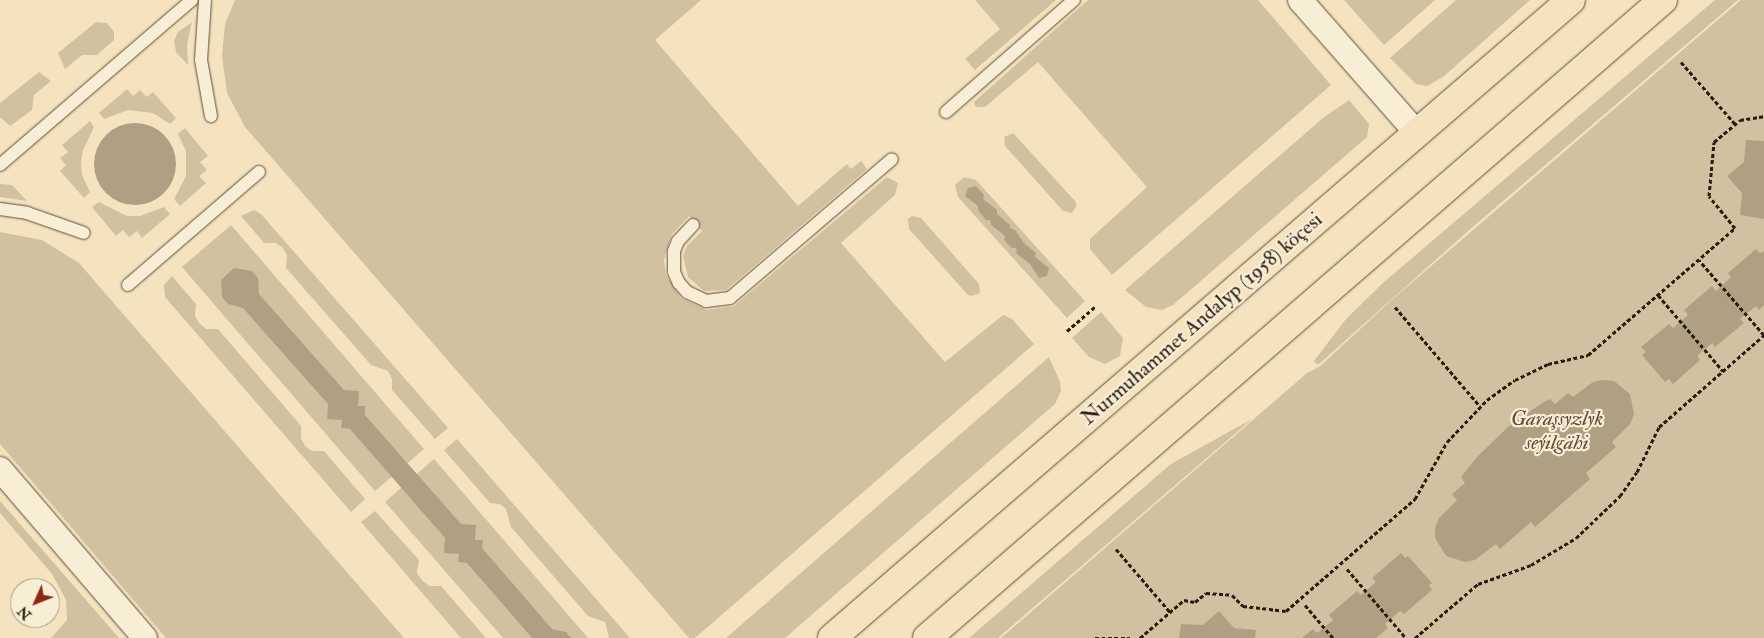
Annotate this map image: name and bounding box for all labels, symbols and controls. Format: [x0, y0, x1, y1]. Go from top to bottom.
street label: Nurmuhammet Andalyp (1958) köçesi [1076, 207, 1328, 431]
park label: Garaşsyzlyk seýilgähi [1511, 406, 1603, 456]
north arrow [10, 578, 60, 628]
text: N [14, 603, 35, 623]

